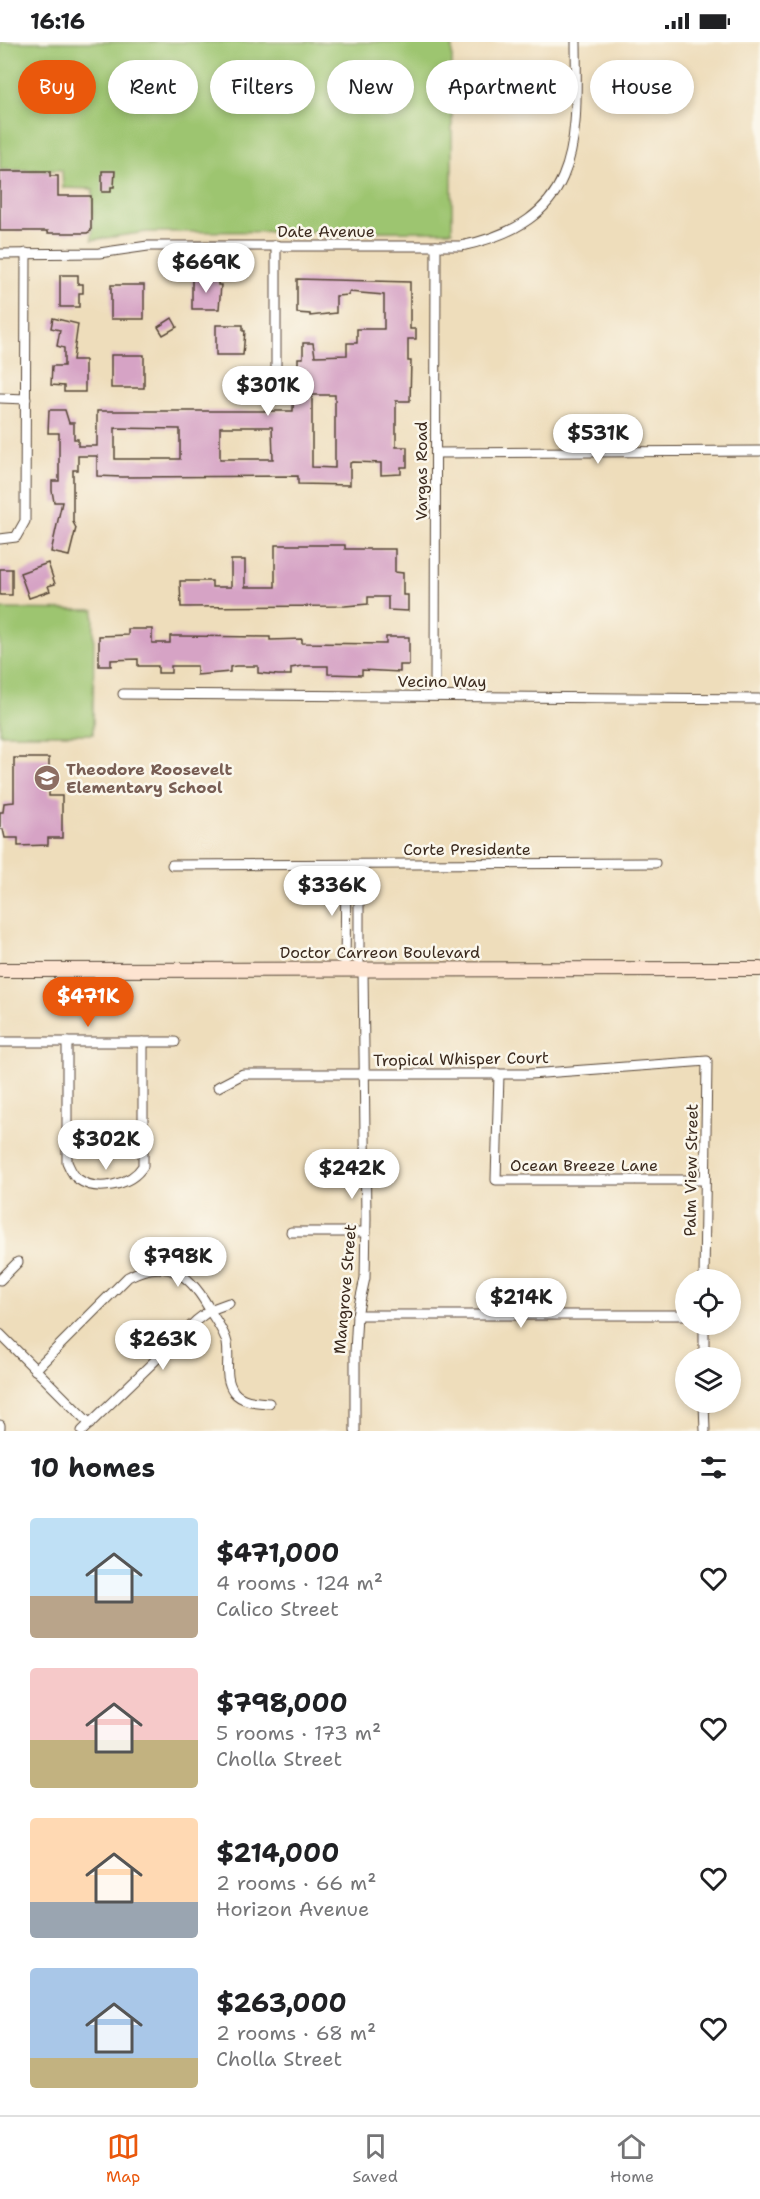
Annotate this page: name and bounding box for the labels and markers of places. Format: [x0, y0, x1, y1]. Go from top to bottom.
pin: $669K [164, 243, 248, 294]
pin: $301K [226, 366, 310, 417]
pin: $531K [556, 414, 640, 465]
place label: Theodore Roosevelt Elementary School [66, 759, 232, 798]
school or university icon: Theodore Roosevelt Elementary School [32, 763, 62, 793]
pin: $336K [290, 866, 374, 917]
pin: $471K [46, 977, 130, 1028]
pin: $302K [64, 1120, 148, 1171]
pin: $242K [310, 1149, 394, 1200]
pin: $798K [136, 1237, 220, 1288]
pin: $214K [479, 1278, 563, 1329]
pin: $263K [121, 1320, 205, 1371]

